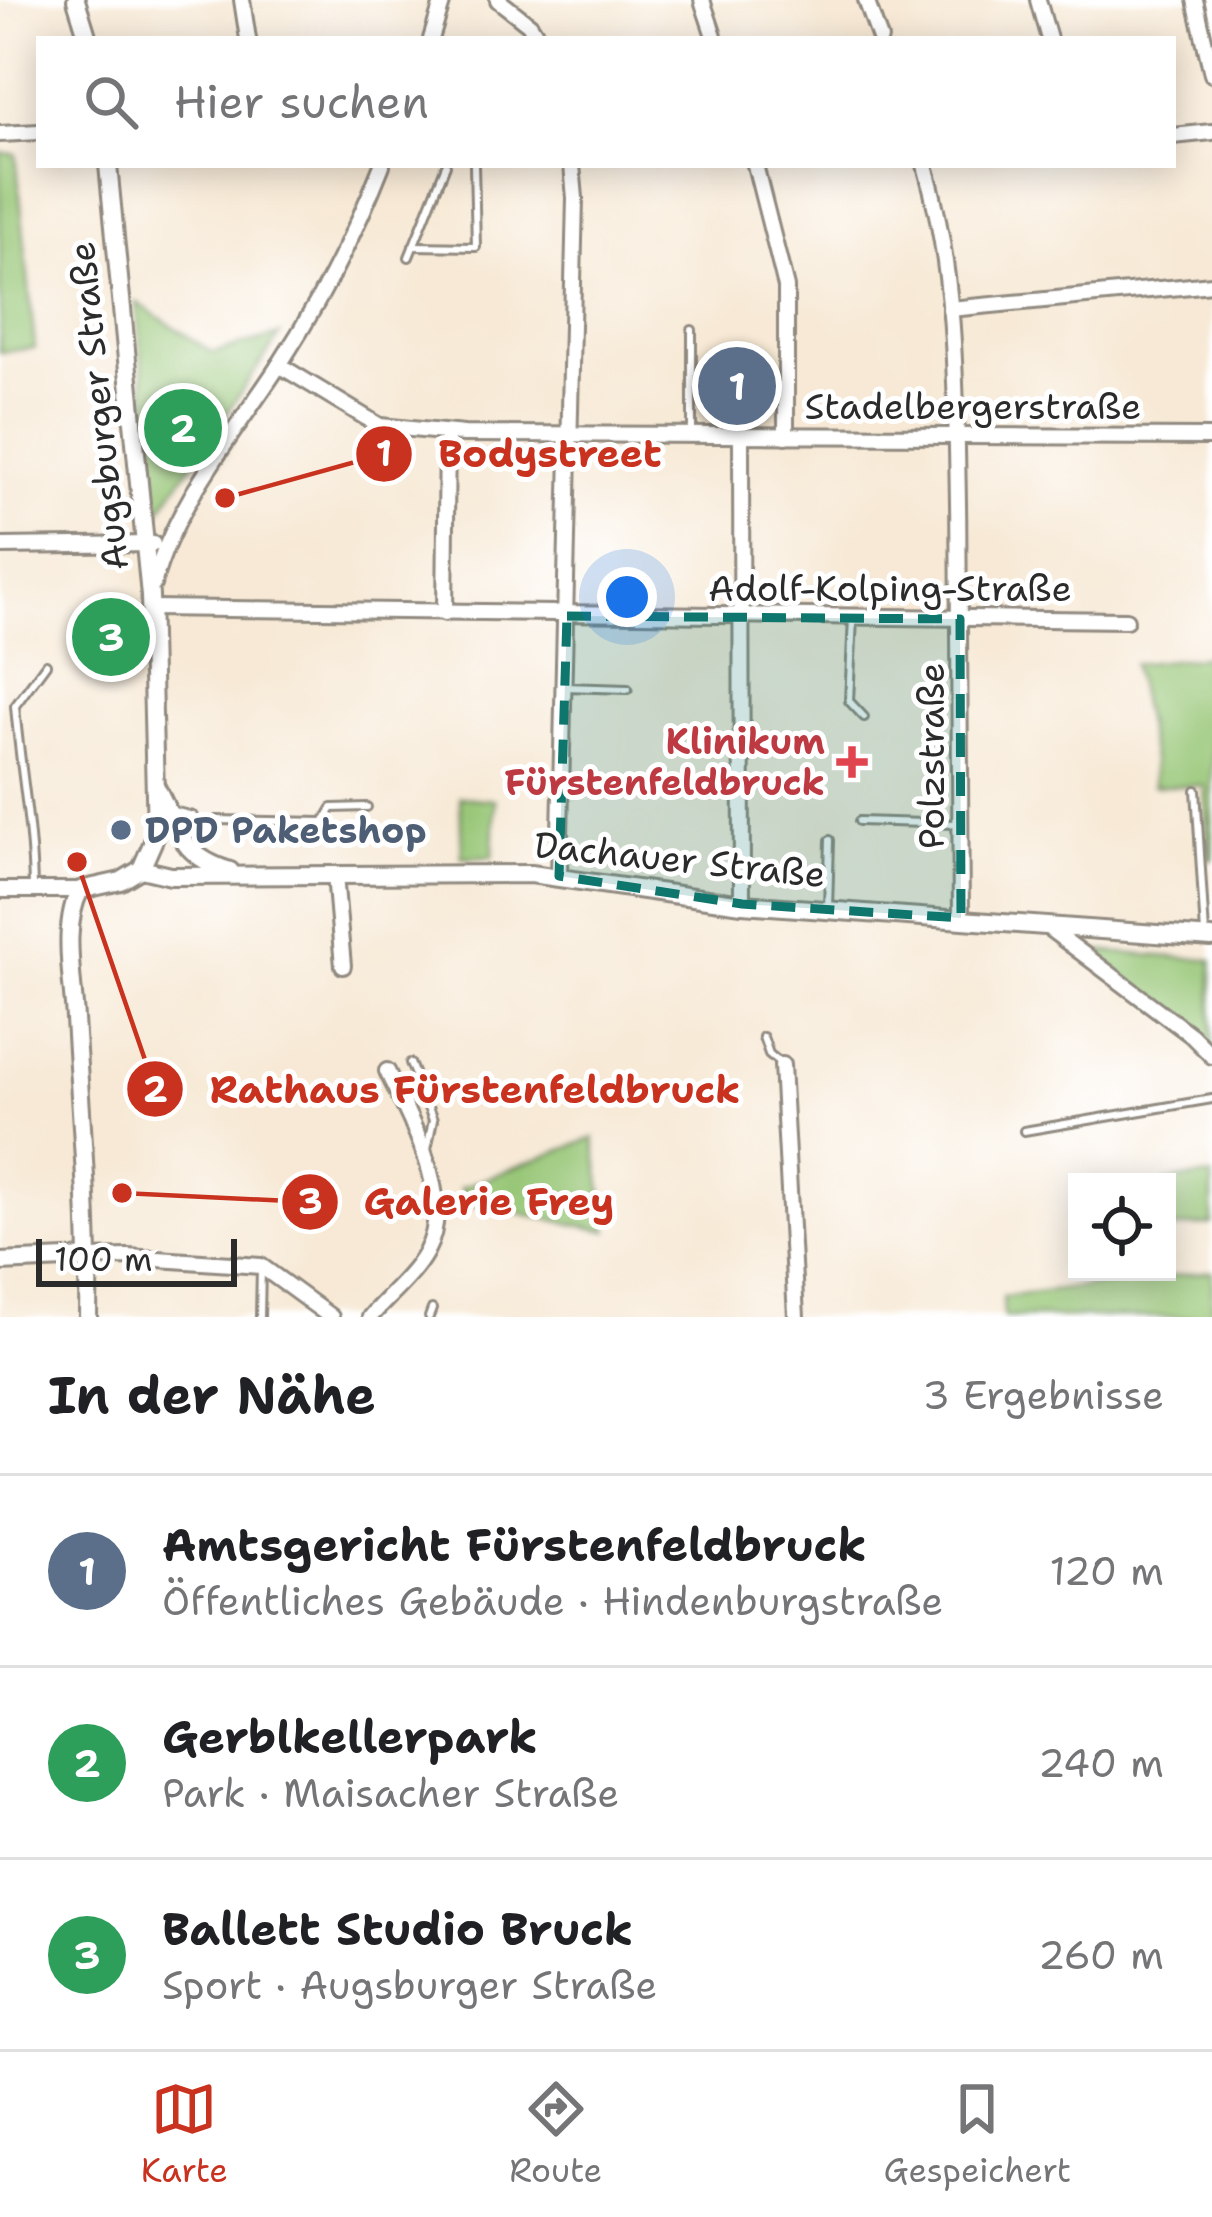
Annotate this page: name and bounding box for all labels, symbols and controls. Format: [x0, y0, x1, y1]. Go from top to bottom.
search box [36, 36, 1176, 168]
icon: search [78, 69, 144, 135]
text: Hier suchen [174, 72, 429, 132]
street label: Augsburger Straße [57, 239, 140, 573]
pin: 1 [698, 341, 776, 431]
street label: Stadelbergerstraße [805, 382, 1141, 431]
pin: 2 [144, 383, 222, 473]
callout: Bodystreet [354, 416, 686, 491]
text: Bodystreet [438, 427, 662, 479]
text: 1 [376, 429, 392, 478]
street label: Adolf-Kolping-Straße [708, 564, 1072, 613]
your location [597, 567, 657, 627]
pin: 3 [72, 592, 150, 682]
street label: Polzstraße [907, 663, 956, 849]
place label: Klinikum Fürstenfeldbruck [505, 717, 825, 807]
marker: Klinikum Fürstenfeldbruck [836, 746, 868, 778]
place label: DPD Paketshop [145, 806, 426, 855]
marker: DPD Paketshop [108, 817, 134, 843]
street label: Dachauer Straße [532, 820, 828, 899]
callout: Rathaus Fürstenfeldbruck [125, 1052, 764, 1127]
text: Rathaus Fürstenfeldbruck [210, 1063, 740, 1115]
text: 2 [142, 1065, 168, 1114]
callout: Galerie Frey [280, 1164, 638, 1239]
map controls [1068, 1173, 1176, 1281]
button: locate [1068, 1173, 1176, 1281]
text: Galerie Frey [364, 1175, 614, 1227]
text: 3 [297, 1177, 323, 1226]
scale bar [36, 1233, 237, 1286]
text: 100 m [54, 1237, 153, 1282]
text: In der Nähe [48, 1361, 376, 1429]
text: 3 Ergebnisse [923, 1369, 1164, 1421]
text: Amtsgericht Fürstenfeldbruck [162, 1515, 867, 1575]
text: 1 [78, 1545, 96, 1597]
text: 120 m [1049, 1545, 1164, 1597]
text: Öffentliches Gebäude · Hindenburgstraße [162, 1575, 943, 1627]
text: Gerblkellerpark [162, 1707, 538, 1767]
text: 2 [73, 1737, 101, 1789]
text: 240 m [1038, 1737, 1164, 1789]
text: Park · Maisacher Straße [162, 1767, 619, 1819]
text: Ballett Studio Bruck [162, 1899, 633, 1959]
text: 3 [73, 1929, 101, 1981]
text: 260 m [1038, 1929, 1164, 1981]
text: Sport · Augsburger Straße [162, 1959, 657, 2011]
tab: Karte [141, 2076, 228, 2193]
tab: Route [509, 2076, 602, 2193]
tab: Gespeichert [884, 2076, 1071, 2193]

